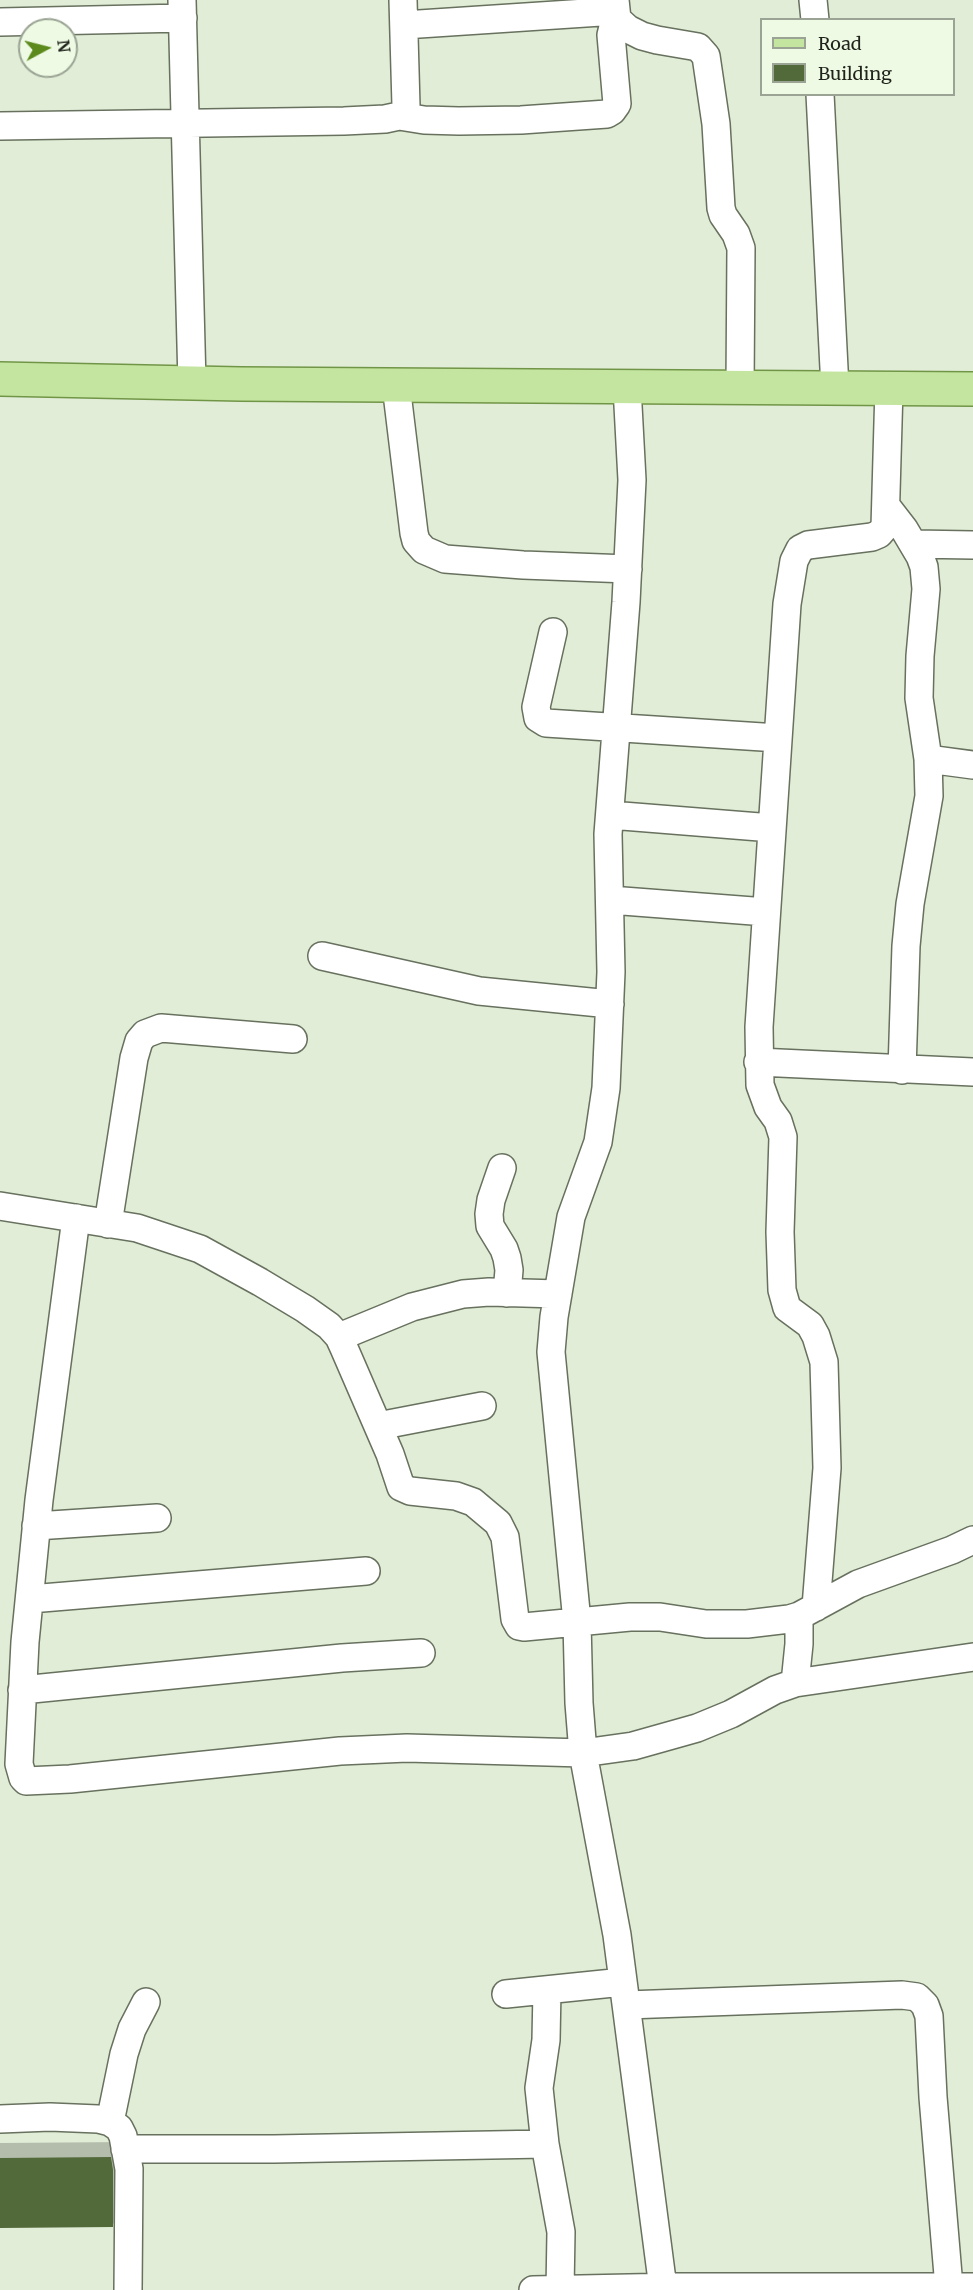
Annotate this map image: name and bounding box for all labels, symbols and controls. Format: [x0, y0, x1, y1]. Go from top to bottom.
north arrow [18, 18, 78, 78]
legend [760, 18, 955, 96]
text: Road [818, 32, 862, 55]
text: N [53, 39, 75, 54]
text: Building [818, 62, 892, 85]

